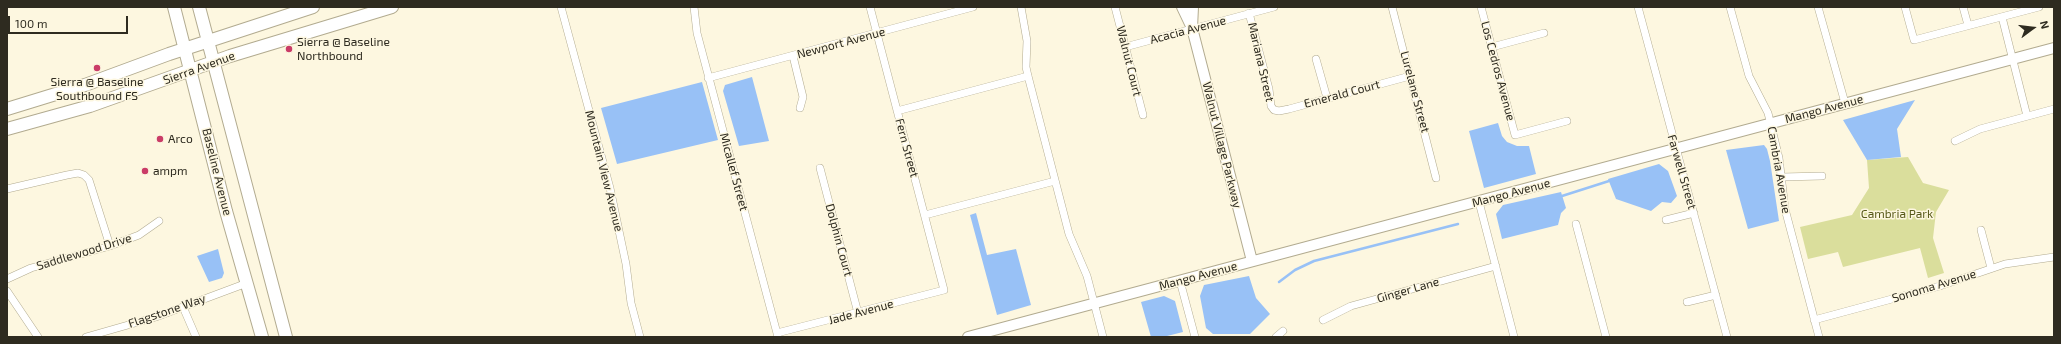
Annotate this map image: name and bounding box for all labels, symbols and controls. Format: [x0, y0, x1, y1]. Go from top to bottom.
scale bar [10, 8, 130, 34]
north arrow [2013, 8, 2053, 48]
street label: Acacia Avenue [1148, 13, 1228, 47]
text: 100 m [15, 16, 47, 30]
text: N [2038, 19, 2052, 30]
street label: Los Cedros Avenue [1478, 20, 1518, 122]
street label: Mariana Street [1245, 21, 1277, 103]
street label: Newport Avenue [795, 24, 887, 62]
street label: Walnut Court [1113, 24, 1145, 98]
place label: Sierra @ Baseline Northbound [297, 35, 390, 63]
marker: Sierra @ Baseline Northbound [284, 44, 294, 54]
street label: Sierra Avenue [161, 48, 237, 88]
street label: Lurelane Street [1397, 50, 1433, 134]
marker: Sierra @ Baseline Southbound FS [92, 63, 102, 73]
place label: Sierra @ Baseline Southbound FS [51, 75, 143, 103]
street label: Emerald Court [1302, 77, 1382, 111]
street label: Walnut Village Parkway [1199, 80, 1245, 210]
street label: Mango Avenue [1783, 92, 1865, 126]
street label: Mountain View Avenue [582, 109, 626, 233]
street label: Fern Street [892, 117, 922, 179]
street label: Cambria Avenue [1764, 125, 1794, 215]
street label: Baseline Avenue [199, 127, 235, 217]
street label: Micallef Street [717, 131, 751, 213]
place label: Arco [168, 132, 193, 146]
street label: Farwell Street [1664, 133, 1700, 211]
marker: Arco [155, 134, 165, 144]
place label: ampm [153, 164, 188, 178]
marker: ampm [140, 166, 150, 176]
street label: Mango Avenue [1470, 176, 1552, 210]
street label: Dolphin Court [822, 202, 856, 278]
park label: Cambria Park [1861, 207, 1933, 221]
street label: Saddlewood Drive [35, 231, 133, 273]
street label: Mango Avenue [1157, 259, 1239, 293]
street label: Sonoma Avenue [1890, 266, 1978, 306]
street label: Ginger Lane [1375, 274, 1441, 306]
street label: Flagstone Way [126, 291, 208, 331]
street label: Jade Avenue [827, 296, 895, 328]

